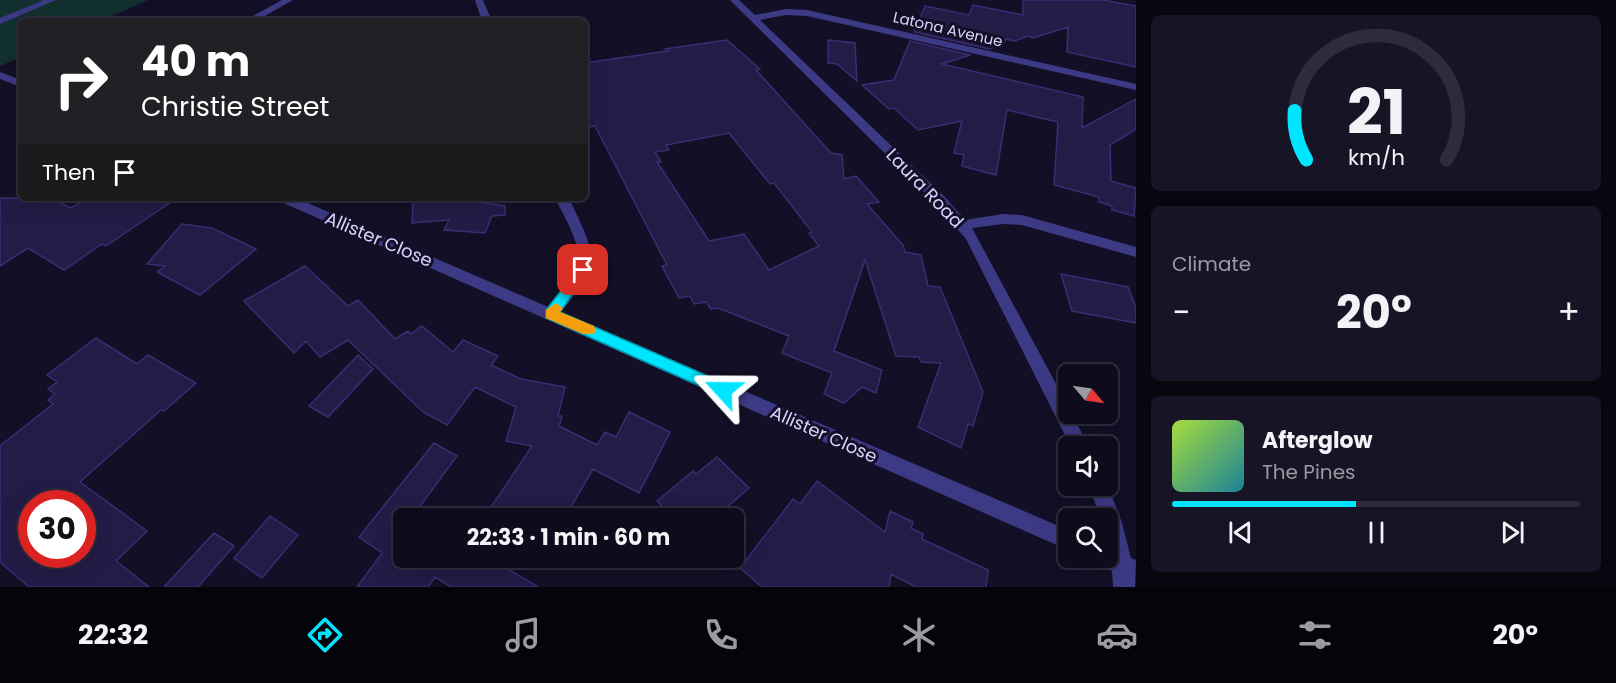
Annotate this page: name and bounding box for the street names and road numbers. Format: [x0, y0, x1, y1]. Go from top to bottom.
street label: Latona Avenue [891, 6, 1005, 52]
street label: Laura Road [881, 143, 969, 233]
street label: Allister Close [321, 205, 437, 273]
street label: Allister Close [767, 399, 881, 469]

